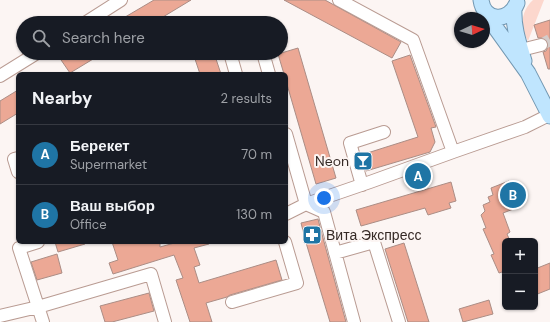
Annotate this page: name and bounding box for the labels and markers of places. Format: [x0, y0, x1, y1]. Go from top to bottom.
bar icon: Neon [352, 150, 374, 172]
place label: Neon [315, 152, 349, 170]
pin: A [405, 161, 431, 191]
pin: B [500, 180, 526, 210]
pharmacy icon: Вита Экспресс [301, 224, 323, 246]
place label: Вита Экспресс [326, 226, 421, 244]

